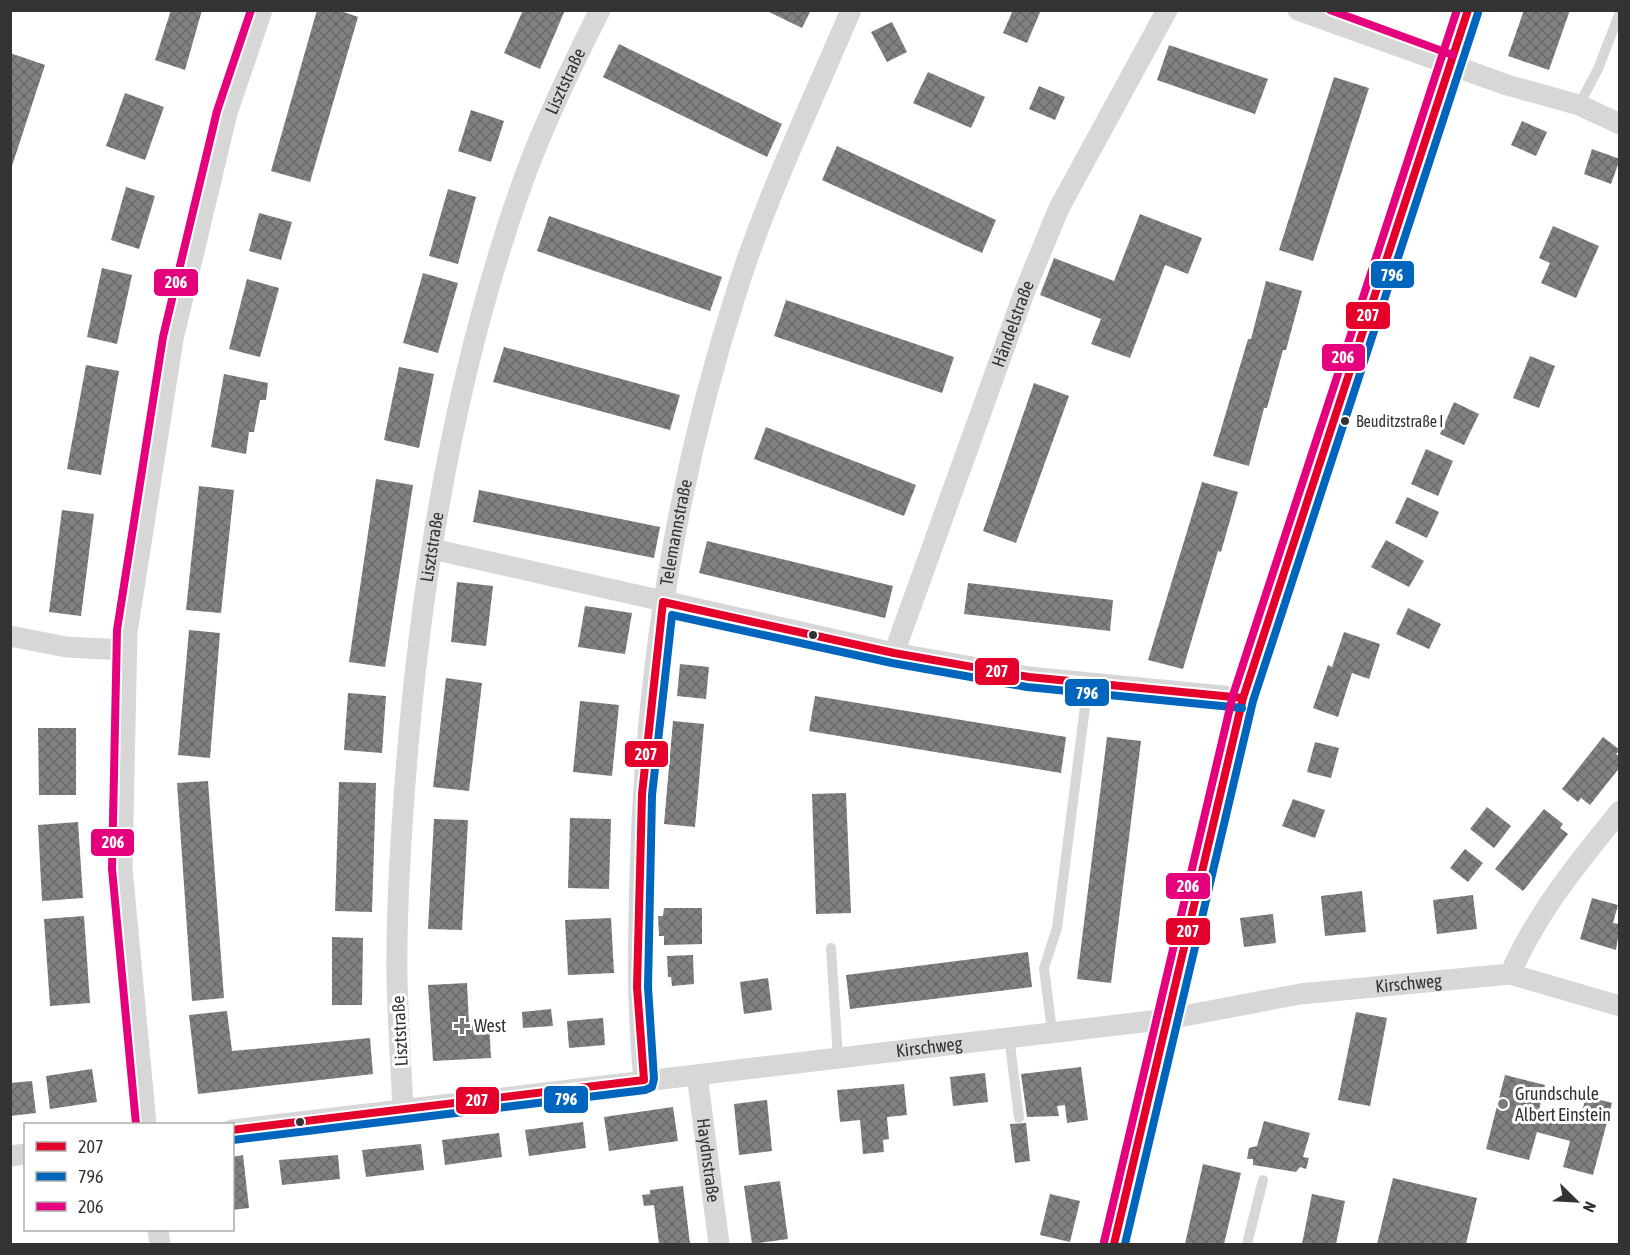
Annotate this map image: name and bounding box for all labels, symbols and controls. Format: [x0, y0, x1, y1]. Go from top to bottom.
street label: Lisztstraße [540, 45, 589, 117]
line badge: 796 [1370, 260, 1415, 289]
text: 796 [1381, 266, 1404, 284]
line badge: 206 [153, 268, 199, 297]
text: 206 [165, 273, 188, 291]
street label: Händelstraße [987, 277, 1038, 370]
line badge: 207 [1345, 301, 1391, 330]
text: 207 [1357, 306, 1379, 324]
line badge: 206 [1321, 343, 1366, 372]
text: 206 [1332, 348, 1355, 366]
place label: Beuditzstraße I [1356, 412, 1443, 430]
marker: Beuditzstraße I [1339, 415, 1351, 427]
street label: Telemannstraße [655, 477, 696, 587]
street label: Lisztstraße [416, 510, 448, 583]
unlabelled marker [807, 629, 819, 641]
line badge: 207 [974, 657, 1020, 686]
text: 207 [986, 662, 1008, 680]
line badge: 796 [1064, 678, 1110, 707]
text: 796 [1076, 684, 1099, 702]
line badge: 207 [624, 740, 669, 768]
text: 207 [635, 745, 657, 763]
line badge: 206 [90, 828, 135, 857]
text: 206 [102, 833, 125, 851]
line badge: 206 [1165, 872, 1211, 900]
text: 206 [1177, 877, 1200, 895]
line badge: 207 [1165, 917, 1211, 946]
text: 207 [1177, 922, 1199, 940]
street label: Kirschweg [1374, 970, 1443, 997]
street label: Lisztstraße [387, 995, 412, 1067]
place label: West [474, 1015, 506, 1036]
marker: West [455, 1019, 469, 1033]
street label: Kirschweg [895, 1032, 964, 1061]
place label: Grundschule Albert Einstein [1515, 1083, 1611, 1125]
line badge: 796 [543, 1085, 589, 1114]
line badge: 207 [455, 1086, 500, 1115]
text: 796 [555, 1090, 578, 1108]
text: 207 [466, 1091, 488, 1109]
marker: Grundschule Albert Einstein [1496, 1097, 1510, 1111]
unlabelled marker [294, 1116, 306, 1128]
street label: Haydnstraße [693, 1117, 724, 1204]
legend [24, 1123, 234, 1231]
text: 207 [78, 1136, 103, 1157]
text: 796 [78, 1166, 103, 1187]
north arrow [1546, 1171, 1606, 1231]
text: 206 [78, 1196, 103, 1217]
text: N [1580, 1199, 1600, 1215]

